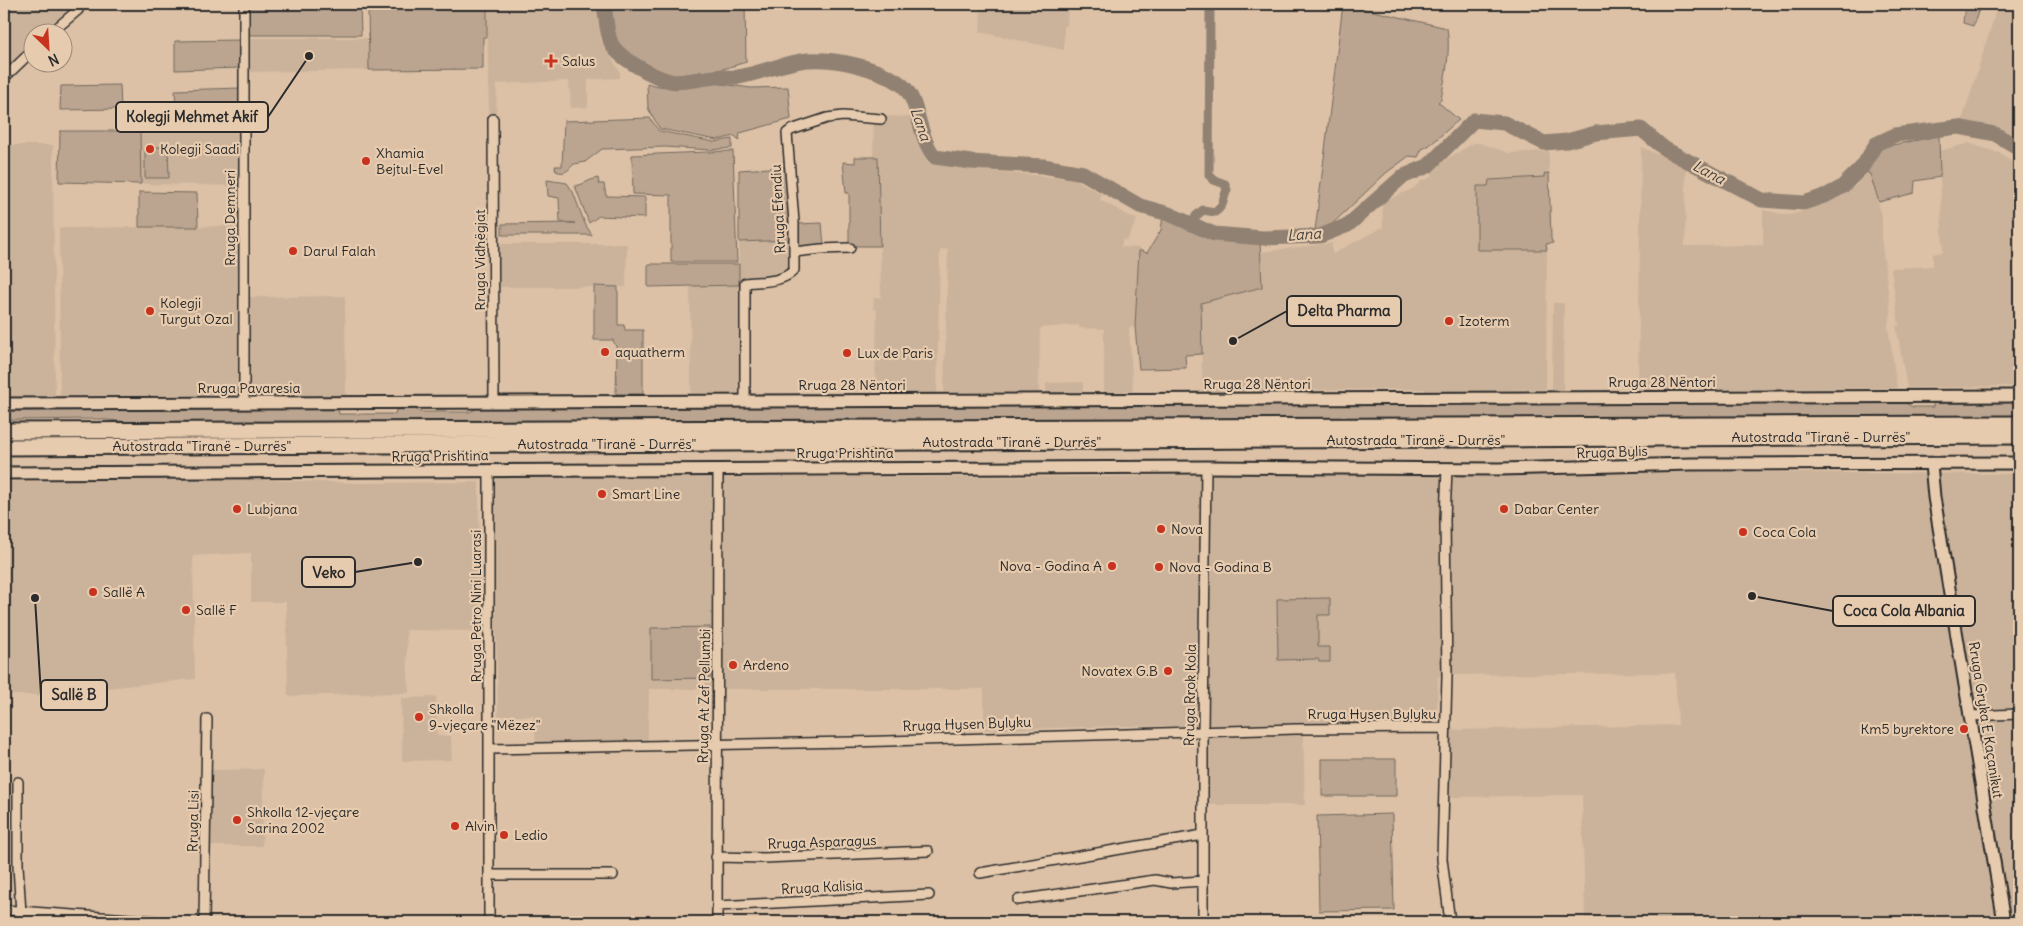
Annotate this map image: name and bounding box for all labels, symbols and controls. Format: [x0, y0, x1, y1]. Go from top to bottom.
north arrow [22, 22, 72, 72]
text: N [45, 50, 62, 70]
place label: Salus [562, 52, 595, 70]
marker: Salus [544, 54, 558, 68]
callout: Kolegji Mehmet Akif [116, 102, 268, 132]
water label: Lana [907, 105, 936, 144]
text: Kolegji Mehmet Akif [126, 107, 259, 127]
place label: Kolegji Saadi [160, 140, 239, 158]
marker: Kolegji Saadi [144, 143, 156, 155]
place label: Xhamia Bejtul-Evel [376, 144, 443, 178]
marker: Xhamia Bejtul-Evel [360, 155, 372, 167]
water label: Lana [1690, 156, 1730, 189]
street label: Rruga Efendiu [767, 164, 789, 254]
street label: Rruga Demneri [221, 170, 239, 266]
street label: Rruga Vidhëgjat [471, 209, 489, 311]
water label: Lana [1286, 223, 1323, 245]
place label: Darul Falah [303, 242, 376, 260]
marker: Darul Falah [287, 245, 299, 257]
place label: Kolegji Turgut Ozal [160, 294, 233, 328]
callout: Delta Pharma [1287, 296, 1401, 326]
text: Delta Pharma [1297, 301, 1391, 320]
marker: Kolegji Turgut Ozal [144, 305, 156, 317]
place label: Izoterm [1459, 312, 1510, 330]
marker: Izoterm [1443, 315, 1455, 327]
place label: aquatherm [615, 343, 685, 361]
place label: Lux de Paris [857, 344, 933, 362]
marker: aquatherm [599, 346, 611, 358]
marker: Lux de Paris [841, 347, 853, 359]
street label: Rruga 28 Nëntori [1608, 373, 1716, 391]
street label: Rruga 28 Nëntori [1203, 375, 1311, 393]
street label: Rruga 28 Nëntori [798, 376, 906, 394]
street label: Rruga Pavaresia [198, 379, 301, 397]
street label: Autostrada "Tiranë - Durrës" [1732, 428, 1911, 446]
street label: Autostrada "Tiranë - Durrës" [1327, 431, 1506, 449]
street label: Autostrada "Tiranë - Durrës" [923, 433, 1102, 451]
street label: Autostrada "Tiranë - Durrës" [518, 435, 697, 453]
street label: Autostrada "Tiranë - Durrës" [113, 437, 292, 455]
street label: Rruga Bylis [1576, 442, 1648, 462]
street label: Rruga Prishtina [796, 444, 894, 462]
street label: Rruga Prishtina [391, 446, 489, 466]
place label: Smart Line [612, 485, 680, 503]
marker: Smart Line [596, 488, 608, 500]
place label: Lubjana [247, 500, 298, 518]
place label: Dabar Center [1514, 500, 1599, 518]
marker: Lubjana [231, 503, 243, 515]
marker: Dabar Center [1498, 503, 1510, 515]
place label: Nova [1171, 520, 1203, 538]
marker: Nova [1155, 523, 1167, 535]
place label: Coca Cola [1753, 523, 1816, 541]
marker: Coca Cola [1737, 526, 1749, 538]
street label: Rruga Petro Nini Luarasi [467, 530, 485, 682]
callout: Veko [302, 557, 355, 587]
place label: Nova - Godina A [999, 557, 1102, 575]
place label: Nova - Godina B [1169, 558, 1272, 576]
marker: Nova - Godina A [1106, 560, 1118, 572]
marker: Nova - Godina B [1153, 561, 1165, 573]
text: Veko [313, 563, 346, 582]
place label: Sallë A [103, 583, 145, 601]
marker: Sallë A [87, 586, 99, 598]
callout: Coca Cola Albania [1833, 596, 1975, 626]
place label: Sallë F [196, 601, 237, 619]
text: Coca Cola Albania [1843, 601, 1965, 620]
marker: Sallë F [180, 604, 192, 616]
street label: Rruga At Zef Pellumbi [694, 629, 714, 763]
street label: Rruga Gryka E Kaçanikut [1965, 640, 2007, 800]
street label: Rruga Rrok Kola [1180, 644, 1200, 746]
place label: Ardeno [743, 656, 789, 674]
marker: Ardeno [727, 659, 739, 671]
place label: Novatex G.B [1081, 662, 1158, 680]
marker: Novatex G.B [1162, 665, 1174, 677]
callout: Sallë B [41, 680, 107, 710]
text: Sallë B [51, 685, 97, 704]
place label: Shkolla 9-vjeçare "Mëzez" [429, 700, 541, 734]
street label: Rruga Hysen Bylyku [1308, 705, 1436, 723]
marker: Shkolla 9-vjeçare "Mëzez" [413, 711, 425, 723]
street label: Rruga Hysen Bylyku [902, 713, 1032, 735]
place label: Km5 byrektore [1861, 720, 1954, 738]
marker: Km5 byrektore [1958, 723, 1970, 735]
street label: Rruga Lisi [183, 790, 203, 852]
place label: Shkolla 12-vjeçare Sarina 2002 [247, 803, 359, 837]
marker: Shkolla 12-vjeçare Sarina 2002 [231, 814, 243, 826]
place label: Alvin [465, 817, 495, 835]
marker: Alvin [449, 820, 461, 832]
place label: Ledio [514, 826, 548, 844]
marker: Ledio [498, 829, 510, 841]
street label: Rruga Asparagus [767, 831, 877, 853]
street label: Rruga Kalisia [780, 876, 864, 898]

